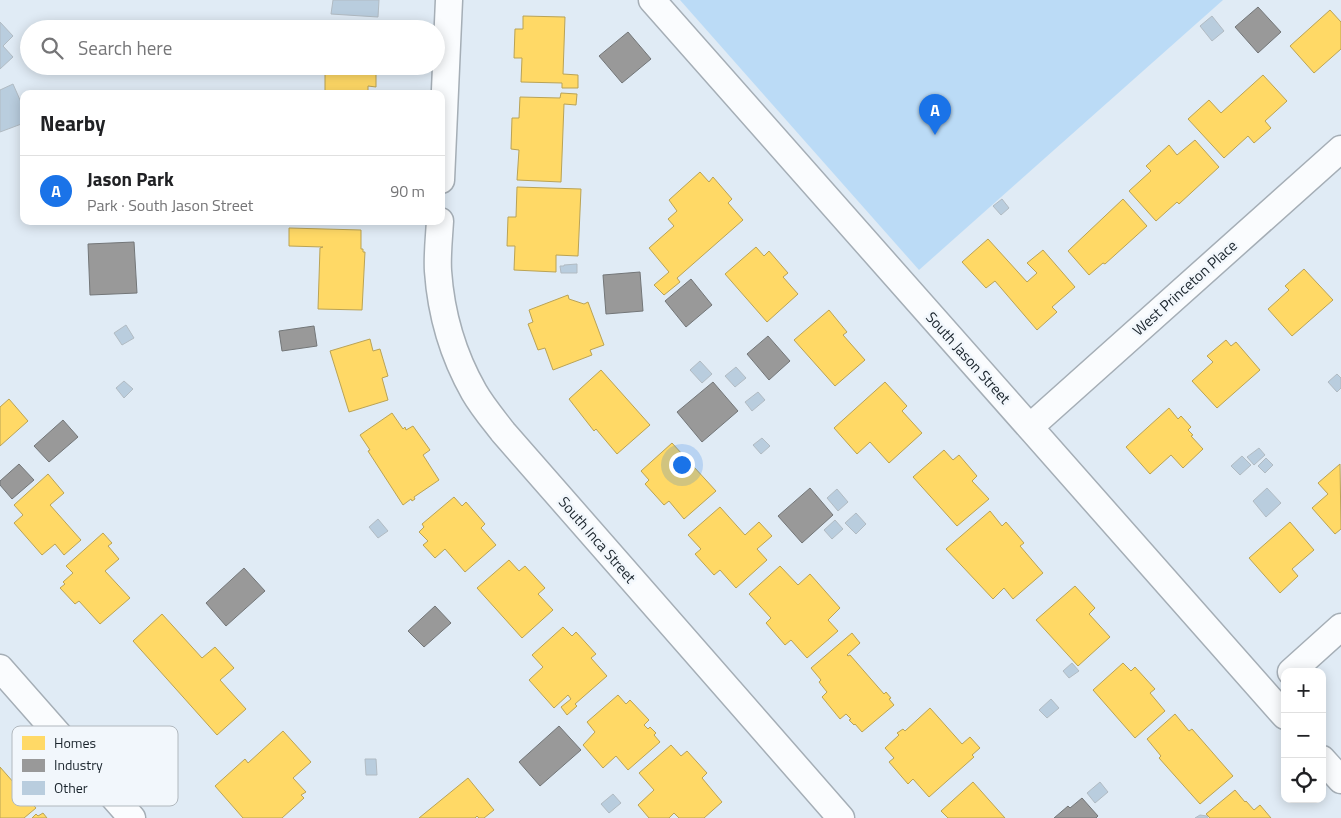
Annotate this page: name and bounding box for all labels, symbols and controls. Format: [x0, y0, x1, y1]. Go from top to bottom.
search box [20, 20, 445, 75]
text: Search here [78, 33, 172, 62]
icon: search [38, 34, 66, 62]
pin: A [919, 94, 951, 135]
text: Nearby [40, 107, 105, 139]
text: Jason Park [87, 164, 174, 193]
text: A [51, 179, 61, 203]
text: 90 m [390, 179, 425, 203]
text: Park · South Jason Street [87, 193, 253, 217]
street label: West Princeton Place [1127, 234, 1242, 341]
street label: South Jason Street [921, 306, 1017, 410]
your location [669, 452, 695, 478]
street label: South Inca Street [553, 491, 642, 589]
map controls [1281, 668, 1326, 803]
button: + [1281, 668, 1326, 713]
button: − [1281, 713, 1326, 758]
legend [12, 726, 178, 806]
text: Homes [54, 732, 96, 753]
text: Industry [54, 754, 103, 775]
button: locate [1281, 758, 1326, 803]
text: Other [54, 777, 88, 798]

